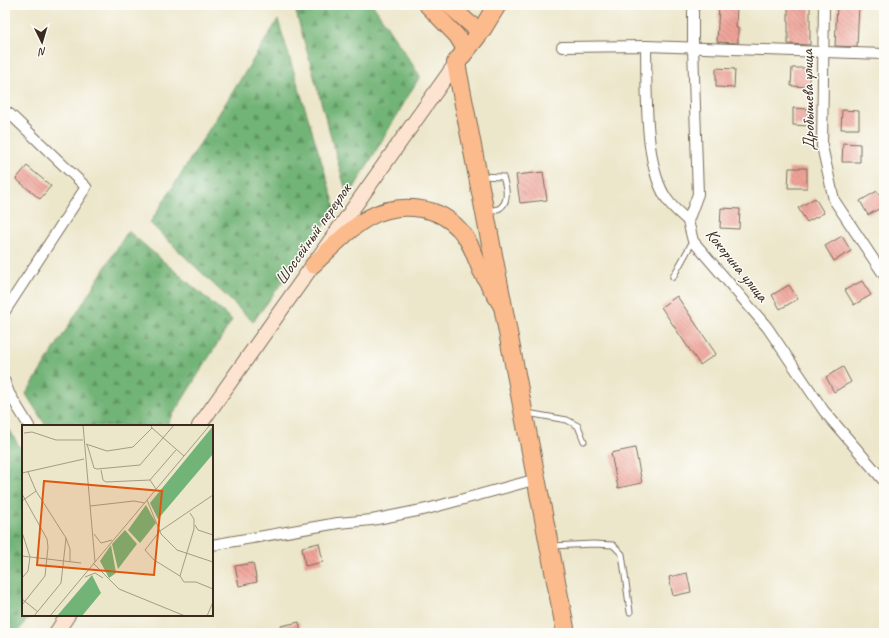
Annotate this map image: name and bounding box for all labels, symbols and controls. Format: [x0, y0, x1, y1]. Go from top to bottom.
north arrow [22, 22, 62, 62]
text: N [37, 45, 47, 59]
street label: Дробышева улица [797, 48, 819, 151]
street label: Шоссейный переулок [270, 178, 357, 289]
street label: Кокорина улица [701, 224, 774, 307]
inset map [22, 425, 213, 616]

